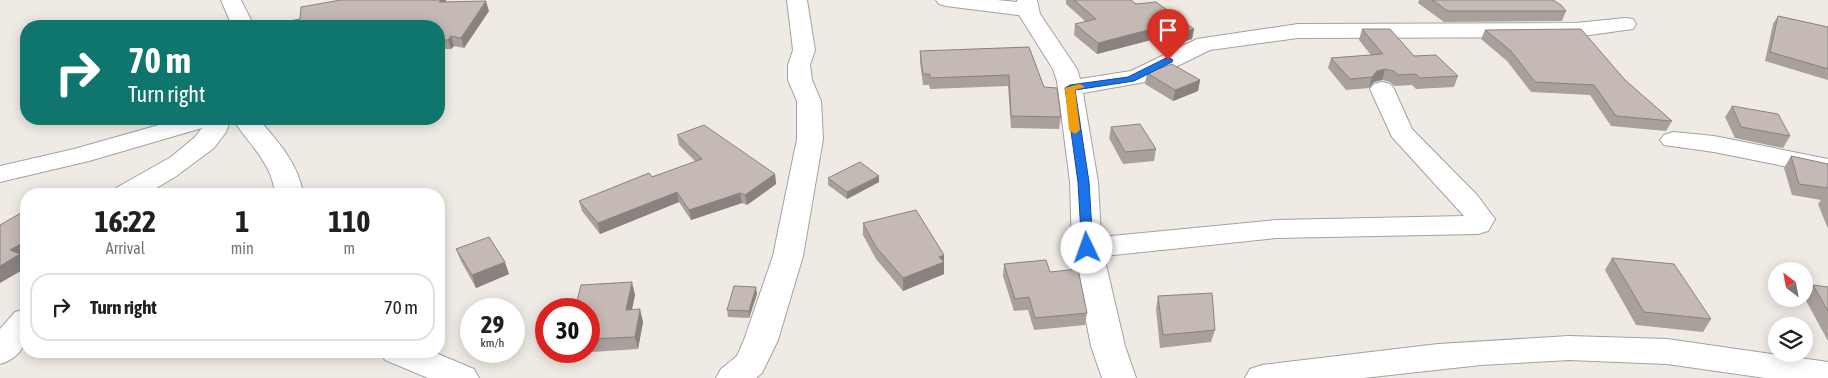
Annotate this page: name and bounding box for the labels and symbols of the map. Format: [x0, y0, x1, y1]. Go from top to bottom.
pin [1147, 9, 1189, 60]
position arrow [1060, 221, 1112, 273]
north arrow [1768, 262, 1812, 308]
speed limit sign: 30 [535, 298, 600, 363]

